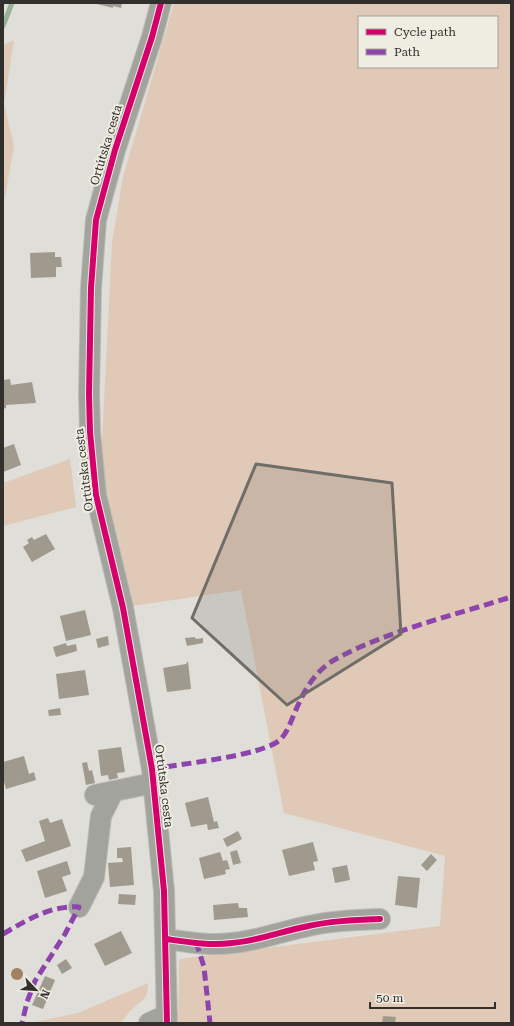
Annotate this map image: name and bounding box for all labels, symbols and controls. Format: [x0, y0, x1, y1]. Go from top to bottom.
legend [358, 16, 498, 68]
text: Cycle path [394, 25, 456, 39]
text: Path [394, 45, 420, 59]
street label: Ortútska cesta [87, 103, 125, 187]
street label: Ortútska cesta [72, 427, 96, 512]
street label: Ortútska cesta [152, 744, 176, 829]
north arrow [16, 970, 56, 1010]
scale bar [370, 984, 495, 1010]
text: N [37, 987, 52, 1001]
text: 50 m [376, 991, 403, 1005]

